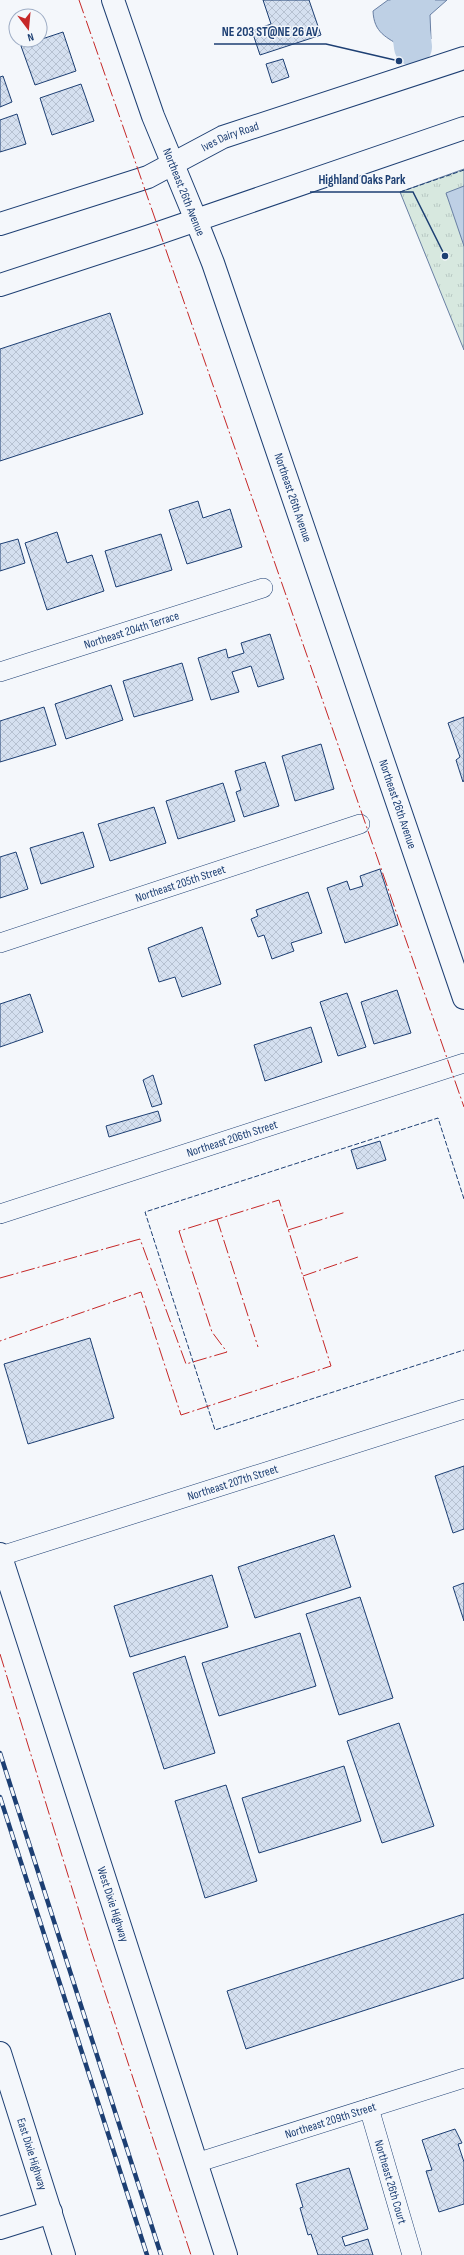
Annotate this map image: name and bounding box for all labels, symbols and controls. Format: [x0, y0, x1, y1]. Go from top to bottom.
north arrow [8, 8, 48, 48]
callout: NE 203 ST@NE 26 AV [214, 19, 326, 44]
text: NE 203 ST@NE 26 AV [222, 24, 319, 40]
text: N [26, 30, 35, 44]
street label: Ives Dairy Road [199, 119, 261, 155]
street label: Northeast 26th Avenue [159, 146, 208, 238]
callout: Highland Oaks Park [310, 167, 413, 192]
text: Highland Oaks Park [318, 172, 406, 188]
street label: Northeast 26th Avenue [270, 451, 315, 544]
street label: Northeast 204th Terrace [82, 608, 181, 653]
street label: Northeast 26th Avenue [375, 758, 420, 851]
street label: Northeast 205th Street [134, 862, 228, 906]
street label: Northeast 206th Street [185, 1117, 280, 1161]
street label: Northeast 207th Street [186, 1461, 280, 1504]
street label: West Dixie Highway [93, 1865, 132, 1944]
street label: Northeast 209th Street [283, 2099, 378, 2142]
street label: East Dixie Highway [13, 2116, 50, 2193]
street label: Northeast 26th Court [371, 2138, 410, 2226]

